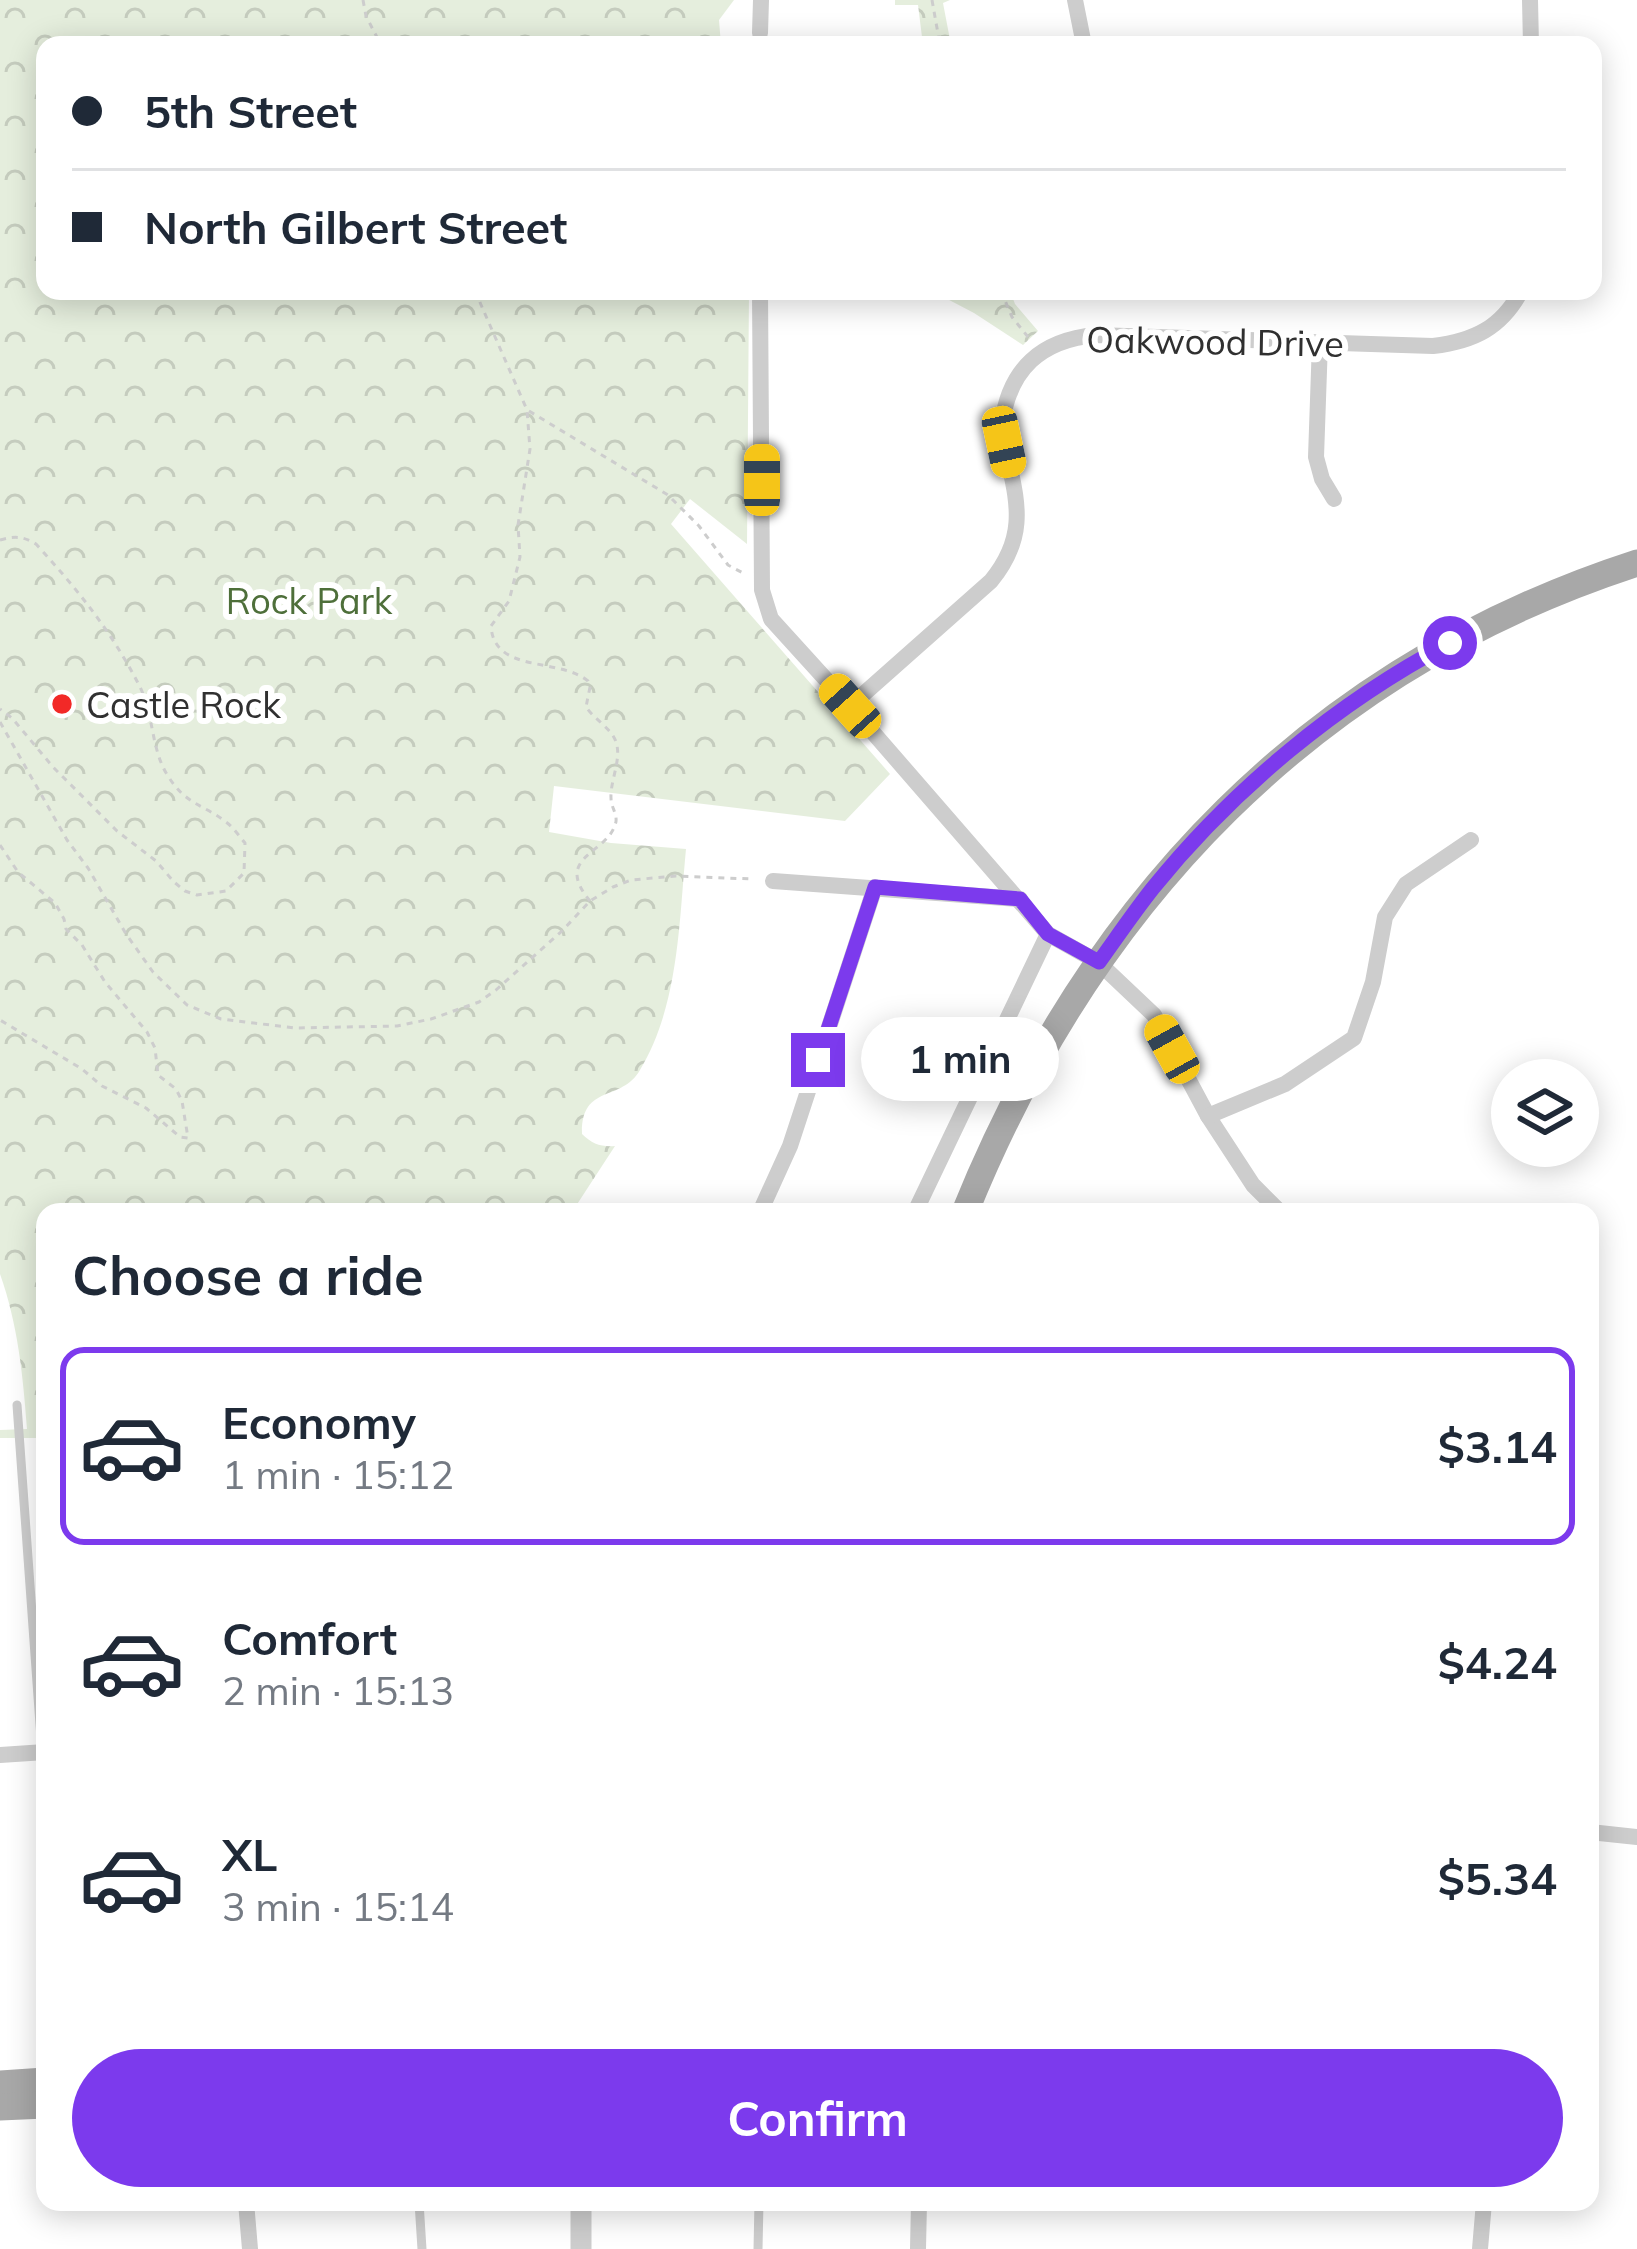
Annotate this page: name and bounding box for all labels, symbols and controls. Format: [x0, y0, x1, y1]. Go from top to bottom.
text: 5th Street [144, 83, 357, 139]
text: North Gilbert Street [144, 199, 567, 255]
street label: Oakwood Drive [1086, 316, 1344, 366]
car [979, 403, 1029, 481]
car [744, 444, 780, 516]
park label: Rock Park [226, 578, 393, 623]
route start [1423, 616, 1477, 670]
car [813, 667, 887, 745]
place label: Castle Rock [86, 682, 281, 727]
marker: Castle Rock [49, 691, 75, 717]
car [1139, 1009, 1205, 1089]
callout: 1 min [860, 1018, 1058, 1102]
route end [791, 1033, 845, 1087]
text: 1 min [909, 1034, 1011, 1083]
map controls [1491, 1059, 1599, 1167]
button: layers [1491, 1059, 1599, 1167]
text: Choose a ride [72, 1241, 424, 1309]
icon: car [78, 1392, 186, 1500]
text: Economy [222, 1394, 416, 1450]
text: $3.14 [1438, 1418, 1557, 1474]
text: 1 min · 15:12 [222, 1450, 454, 1499]
icon: car [78, 1608, 186, 1716]
text: Comfort [222, 1610, 397, 1666]
text: $4.24 [1438, 1634, 1557, 1690]
text: 2 min · 15:13 [222, 1666, 454, 1715]
icon: car [78, 1824, 186, 1932]
text: XL [222, 1826, 277, 1882]
text: $5.34 [1438, 1850, 1557, 1906]
text: 3 min · 15:14 [222, 1882, 454, 1931]
button: Confirm [72, 2049, 1563, 2187]

